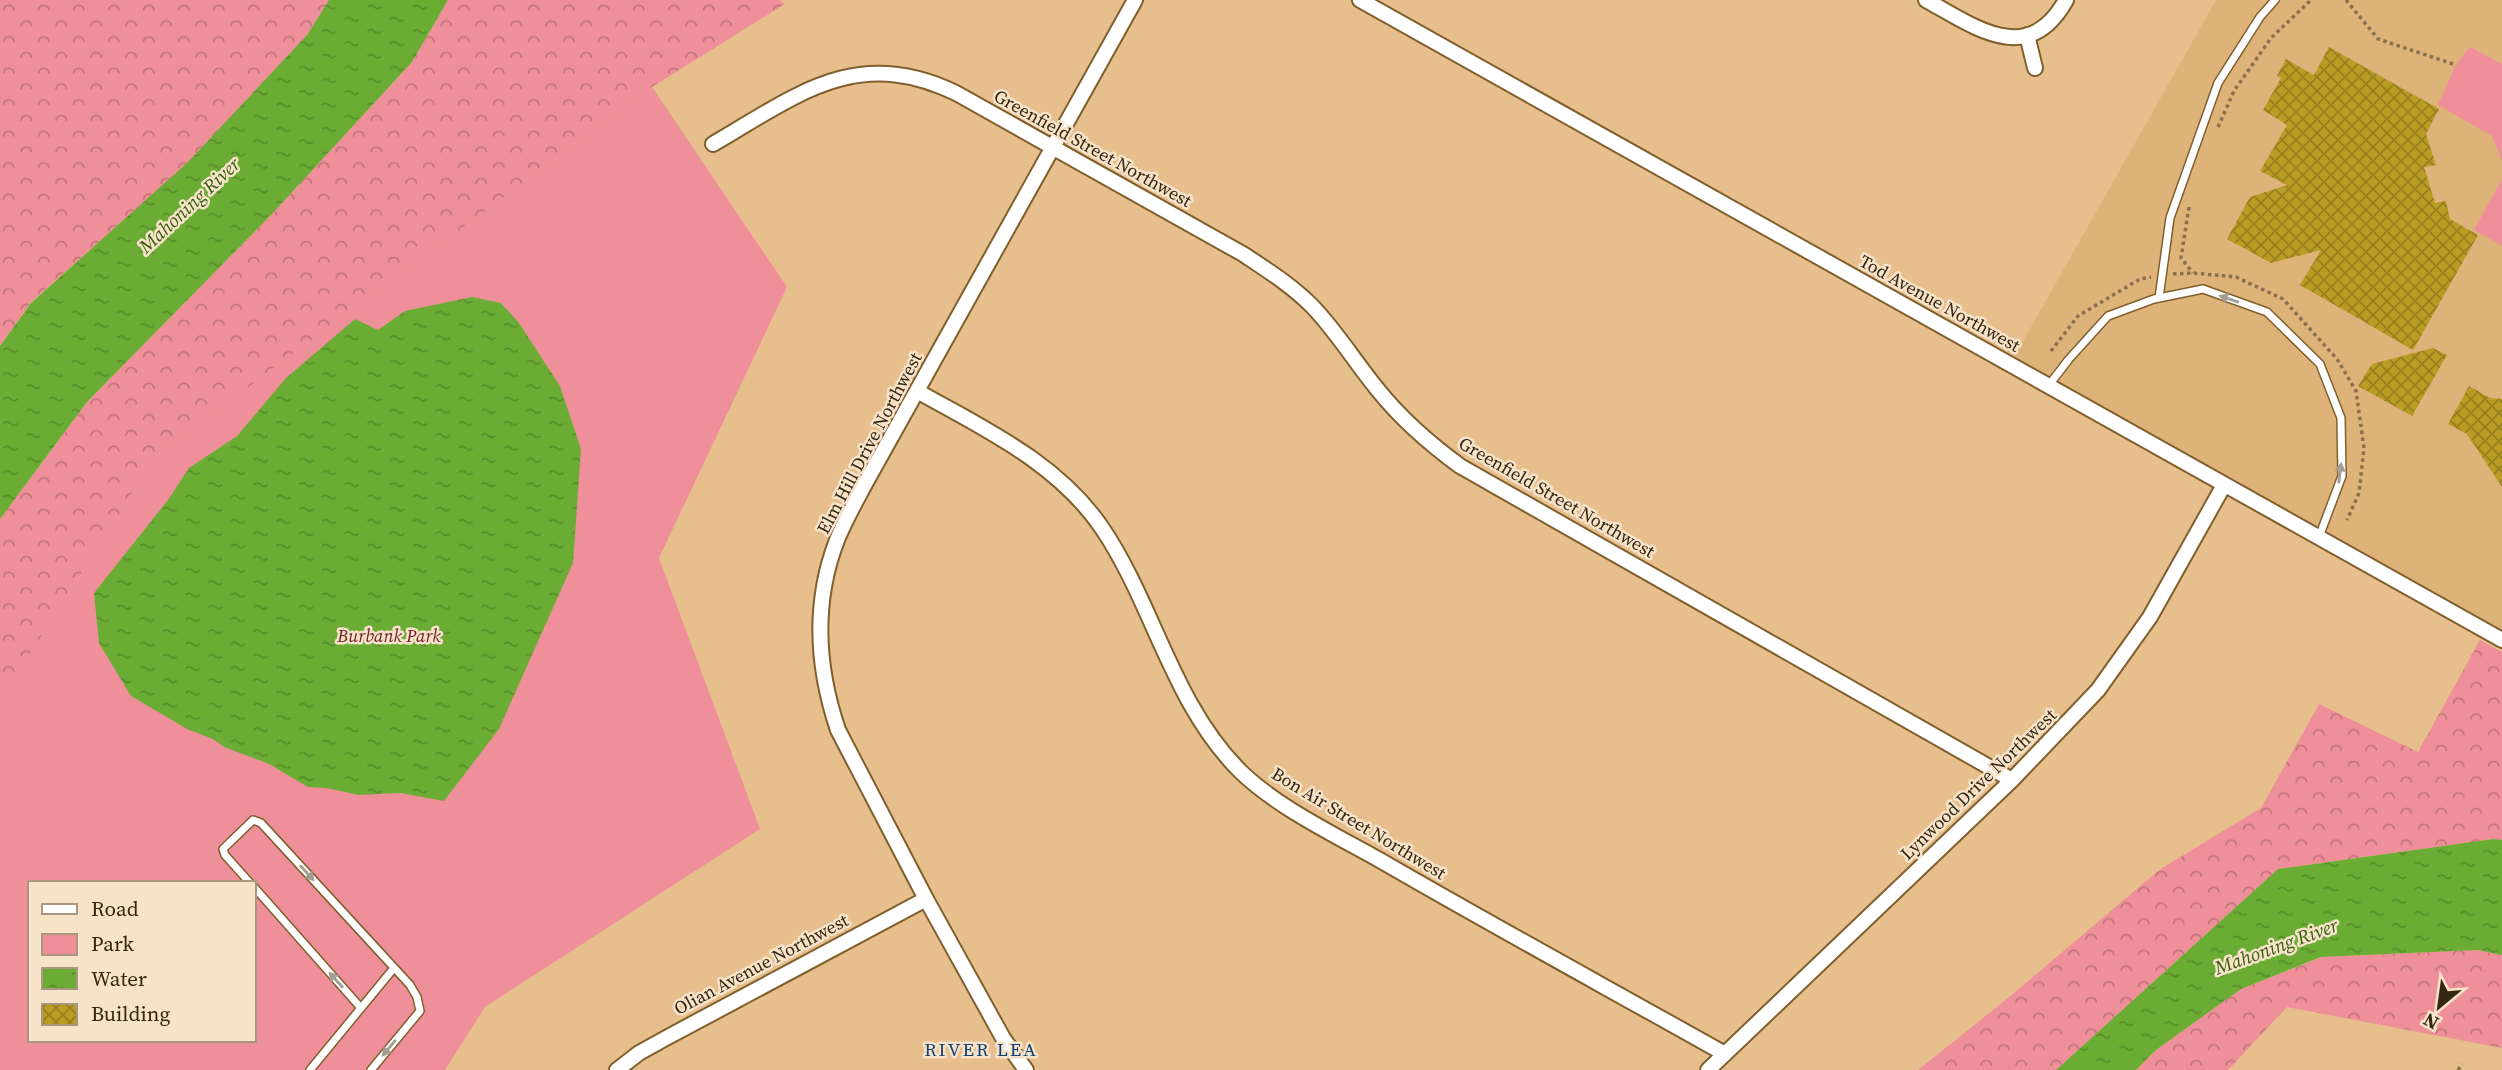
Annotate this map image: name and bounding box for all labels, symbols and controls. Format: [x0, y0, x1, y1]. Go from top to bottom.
street label: Greenfield Street Northwest [990, 83, 1197, 213]
water label: Mahoning River [132, 150, 246, 259]
street label: Tod Avenue Northwest [1855, 248, 2025, 358]
one-way arrow [2219, 293, 2240, 304]
street label: Elm Hill Drive Northwest [811, 348, 928, 538]
street label: Greenfield Street Northwest [1454, 431, 1660, 564]
one-way arrow [2334, 462, 2345, 484]
park label: Burbank Park [336, 623, 441, 648]
street label: Lynwood Drive Northwest [1894, 703, 2062, 865]
street label: Bon Air Street Northwest [1267, 761, 1451, 885]
one-way arrow [299, 864, 315, 882]
legend [28, 881, 256, 1042]
text: Road [91, 894, 139, 923]
street label: Olian Avenue Northwest [669, 907, 853, 1021]
water label: Mahoning River [2210, 911, 2343, 981]
text: Park [91, 929, 135, 958]
text: Water [91, 964, 147, 993]
one-way arrow [329, 972, 344, 989]
north arrow [2404, 972, 2474, 1042]
text: Building [91, 999, 170, 1028]
text: N [2418, 1007, 2443, 1037]
district label: RIVER LEA [924, 1036, 1038, 1062]
one-way arrow [382, 1038, 397, 1056]

